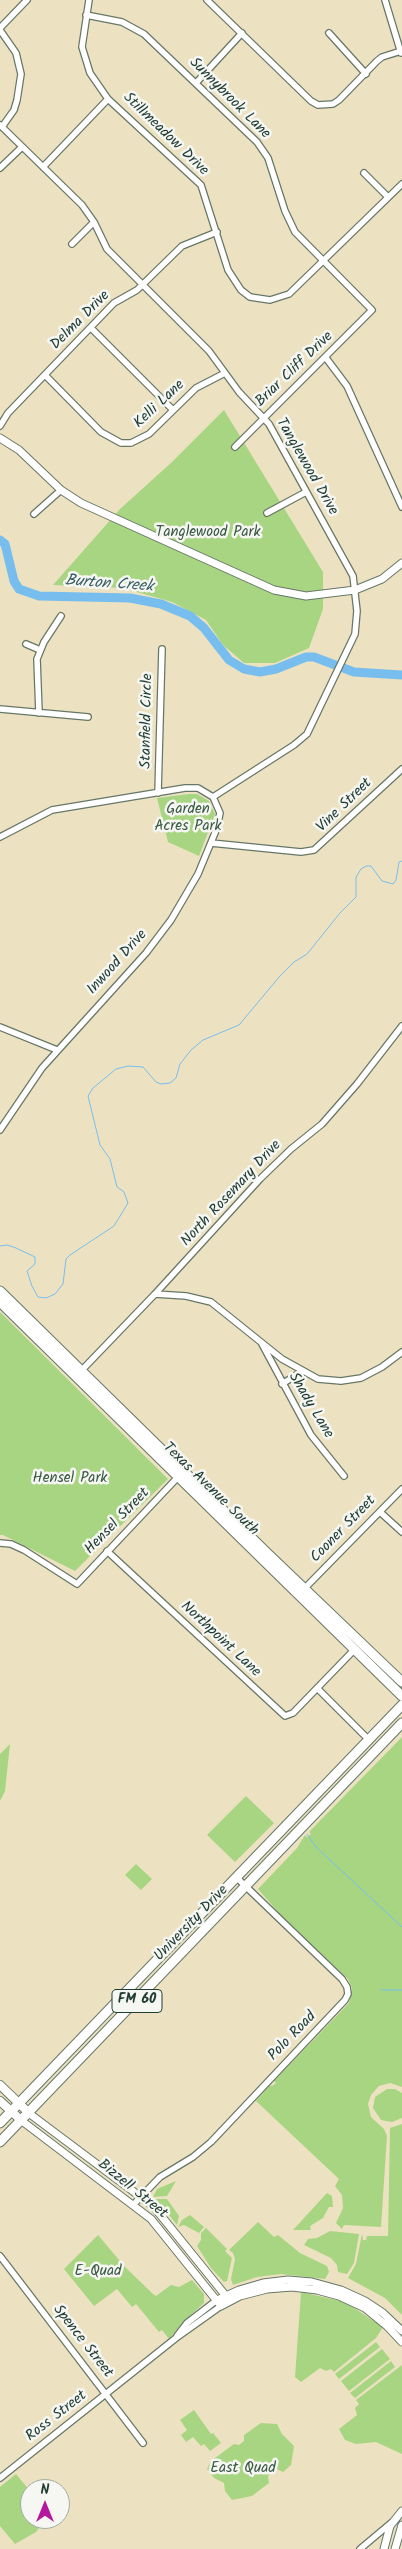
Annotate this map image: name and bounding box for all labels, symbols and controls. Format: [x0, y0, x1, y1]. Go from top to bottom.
street label: Sunnybrook Lane [185, 55, 273, 143]
street label: Stillmeadow Drive [118, 90, 212, 180]
street label: Delma Drive [48, 288, 114, 354]
street label: Briar Cliff Drive [252, 328, 338, 412]
street label: Kelli Lane [131, 377, 189, 433]
street label: Tanglewood Drive [271, 415, 341, 519]
park label: Tanglewood Park [156, 524, 260, 542]
water label: Burton Creek [64, 572, 154, 598]
street label: Stanfield Circle [138, 673, 158, 769]
street label: Vine Street [313, 775, 377, 837]
park label: Garden Acres Park [154, 801, 222, 836]
street label: Inwood Drive [84, 927, 152, 999]
street label: North Rosemary Drive [178, 1137, 286, 1251]
street label: Shady Lane [283, 1370, 337, 1442]
street label: Texas Avenue South [158, 1440, 262, 1540]
park label: Hensel Park [33, 1470, 107, 1488]
street label: Hensel Street [82, 1485, 154, 1559]
street label: Cooner Street [308, 1493, 380, 1567]
street label: Northpoint Lane [176, 1598, 264, 1682]
street label: University Drive [151, 1882, 233, 1966]
road number: FM 60 [112, 1990, 162, 2012]
street label: Polo Road [265, 2009, 321, 2065]
street label: Bizzell Street [94, 2156, 170, 2224]
park label: E-Quad [74, 2263, 122, 2281]
street label: Spence Street [48, 2302, 116, 2382]
street label: Ross Street [23, 2388, 91, 2446]
park label: East Quad [210, 2460, 276, 2478]
north arrow [20, 2479, 70, 2529]
text: N [41, 2479, 49, 2501]

